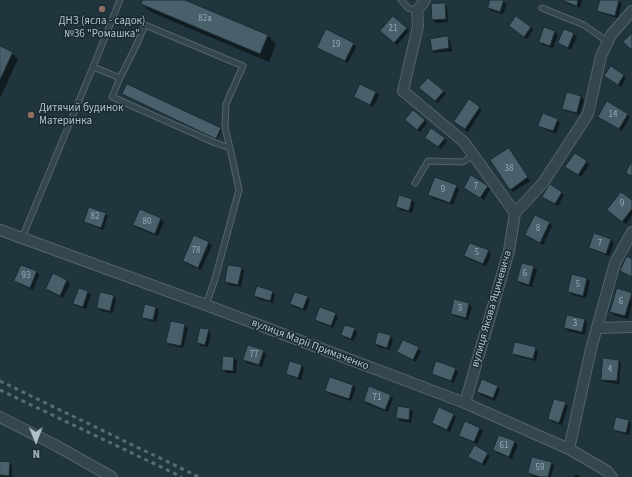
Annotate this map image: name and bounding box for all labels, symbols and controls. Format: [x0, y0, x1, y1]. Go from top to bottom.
marker: ДНЗ (ясла - садок) №36 "Ромашка" [97, 4, 107, 14]
house number: 82а [198, 14, 212, 24]
place label: ДНЗ (ясла - садок) №36 "Ромашка" [59, 15, 145, 41]
house number: 21 [389, 24, 397, 34]
house number: 19 [332, 40, 340, 50]
place label: Дитячий будинок Материнка [39, 102, 124, 128]
marker: Дитячий будинок Материнка [26, 110, 36, 120]
house number: 14 [609, 110, 617, 120]
house number: 38 [505, 164, 513, 174]
house number: 7 [474, 182, 478, 192]
house number: 9 [441, 185, 445, 195]
house number: 9 [620, 199, 624, 209]
house number: 82 [91, 212, 99, 222]
house number: 80 [143, 217, 151, 227]
house number: 8 [536, 224, 540, 234]
house number: 7 [598, 239, 602, 249]
house number: 78 [192, 246, 200, 256]
house number: 5 [475, 248, 479, 258]
street label: вулиця Якова Яциневича [469, 249, 515, 369]
house number: 6 [523, 269, 527, 279]
house number: 93 [22, 271, 30, 281]
house number: 5 [576, 280, 580, 290]
house number: 6 [619, 297, 623, 307]
house number: 3 [458, 304, 462, 314]
street label: вулиця Марії Примаченко [250, 317, 370, 373]
house number: 3 [573, 319, 577, 329]
house number: 77 [250, 350, 258, 360]
house number: 4 [608, 365, 612, 375]
house number: 71 [373, 393, 381, 403]
north arrow [16, 421, 56, 461]
house number: 61 [500, 441, 508, 451]
text: N [32, 446, 40, 461]
house number: 59 [536, 463, 544, 473]

